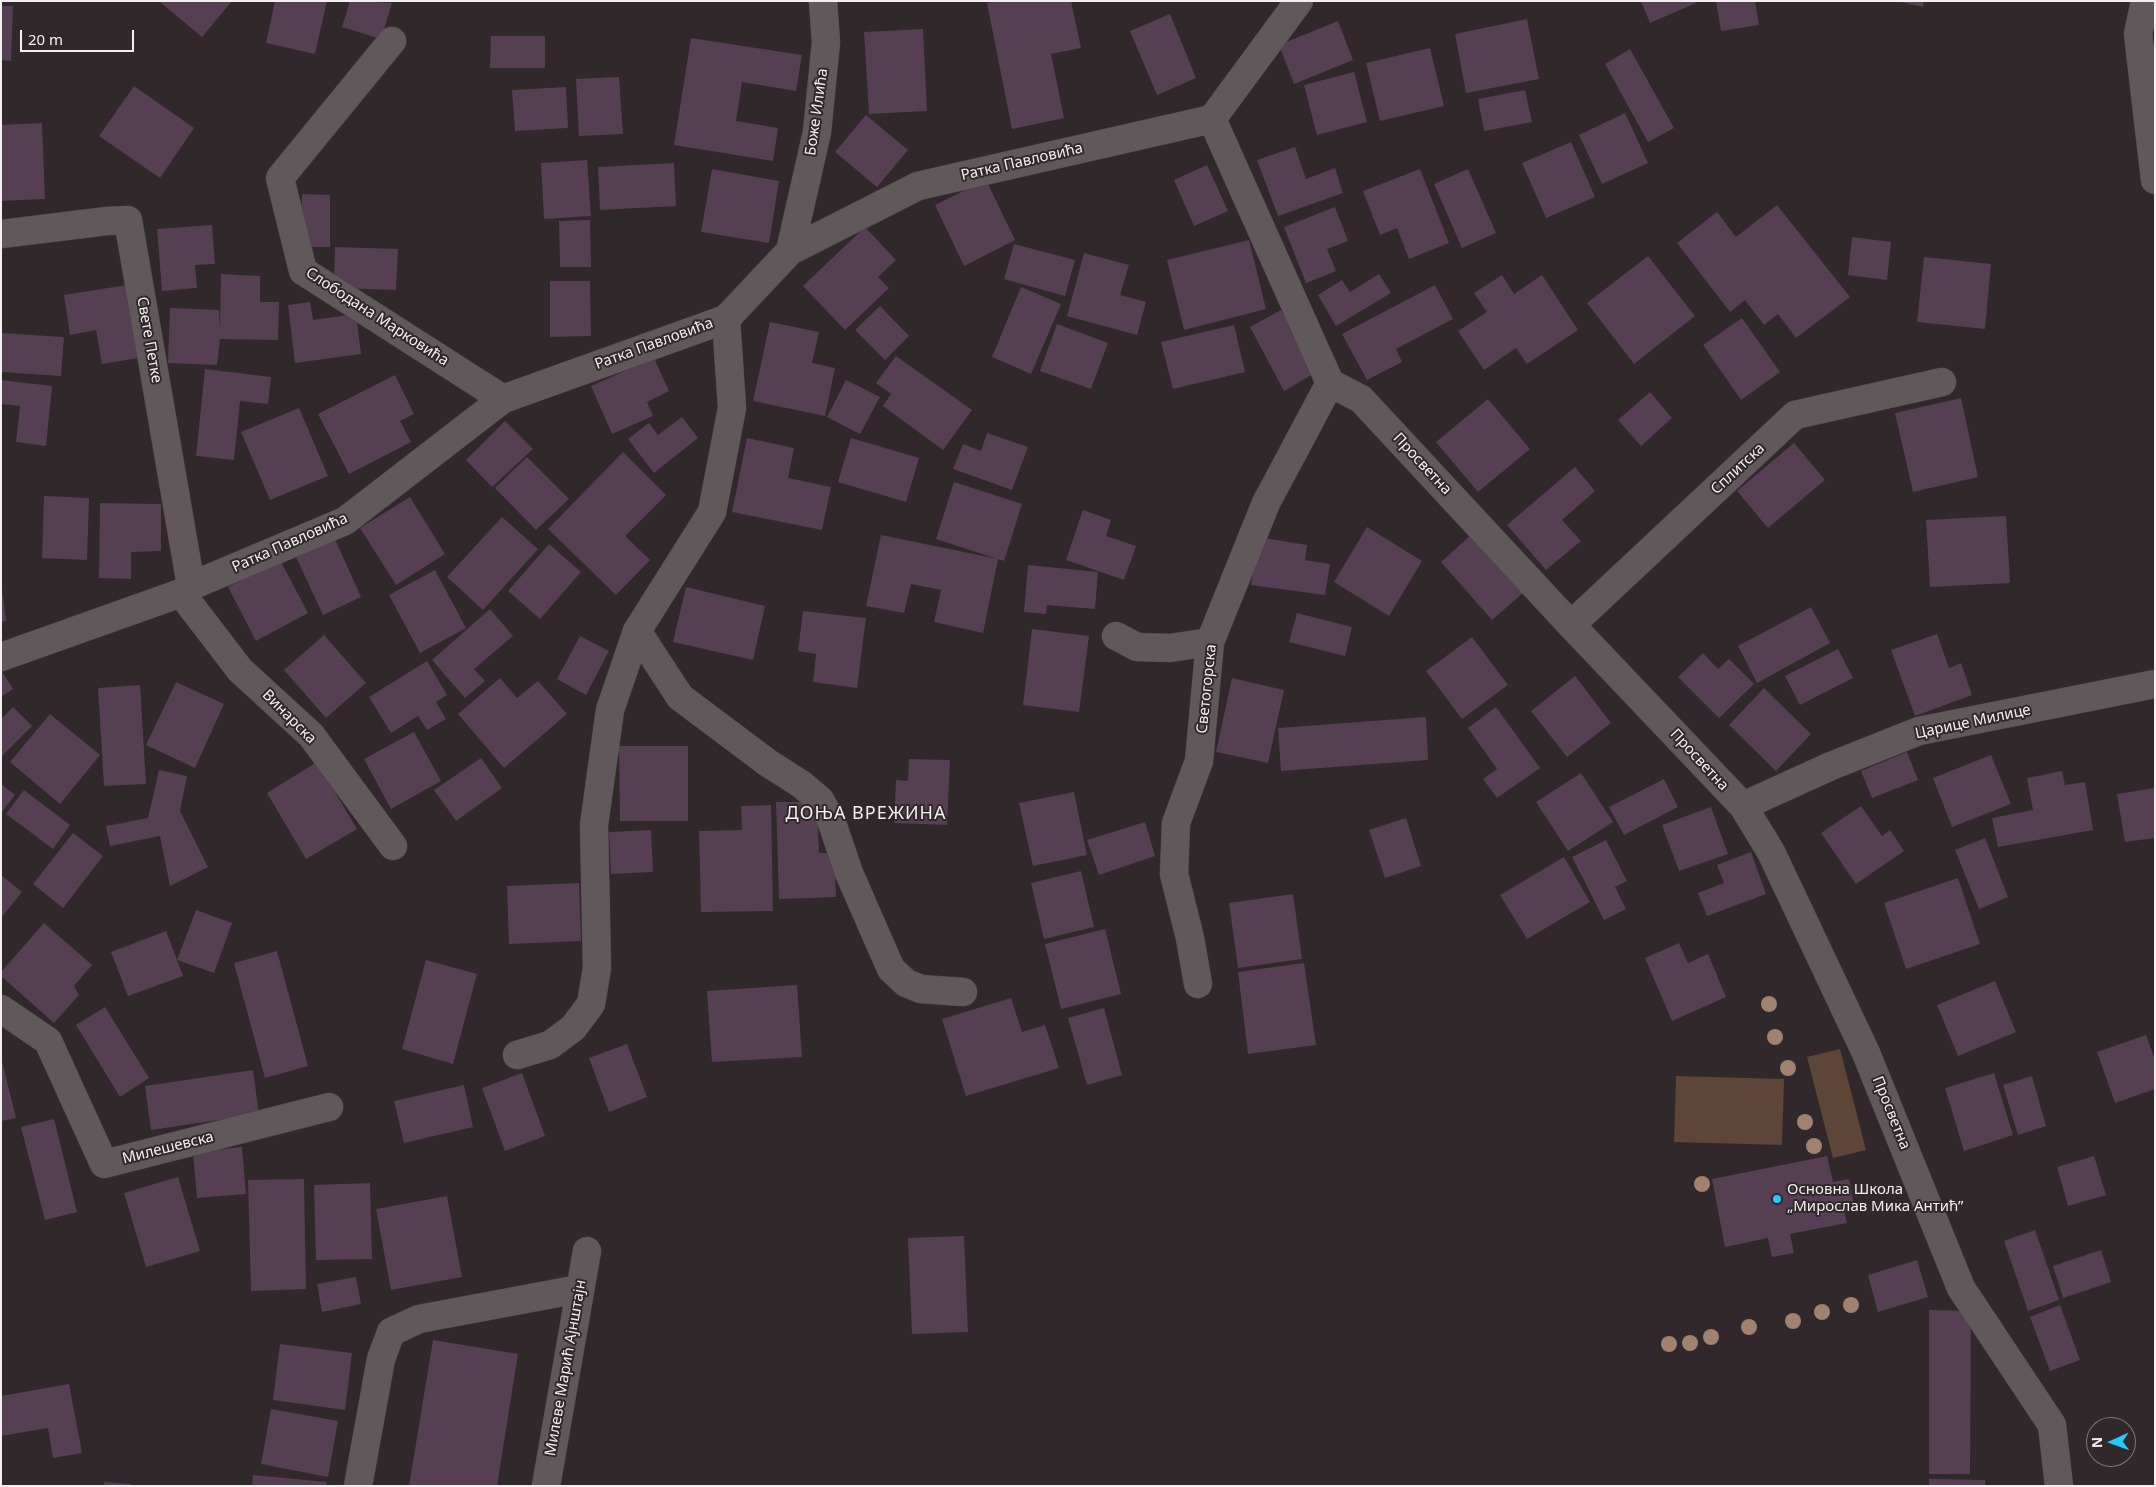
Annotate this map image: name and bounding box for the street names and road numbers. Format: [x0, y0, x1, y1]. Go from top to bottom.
street label: Боже Илића [802, 67, 832, 157]
street label: Ратка Павловића [959, 139, 1085, 185]
street label: Слободана Марковића [302, 264, 452, 370]
street label: Свете Петке [133, 296, 165, 384]
street label: Ратка Павловића [592, 314, 716, 374]
street label: Просветна [1389, 430, 1455, 498]
street label: Сплитска [1707, 440, 1769, 498]
street label: Ратка Павловића [229, 509, 351, 577]
street label: Светогорска [1193, 643, 1221, 735]
street label: Винарска [258, 686, 320, 748]
street label: Царице Милице [1914, 701, 2032, 743]
street label: Просветна [1666, 726, 1732, 794]
street label: Просветна [1868, 1074, 1914, 1152]
street label: Милешевска [120, 1128, 216, 1168]
street label: Милеве Марић Ајнштајн [542, 1278, 590, 1458]

